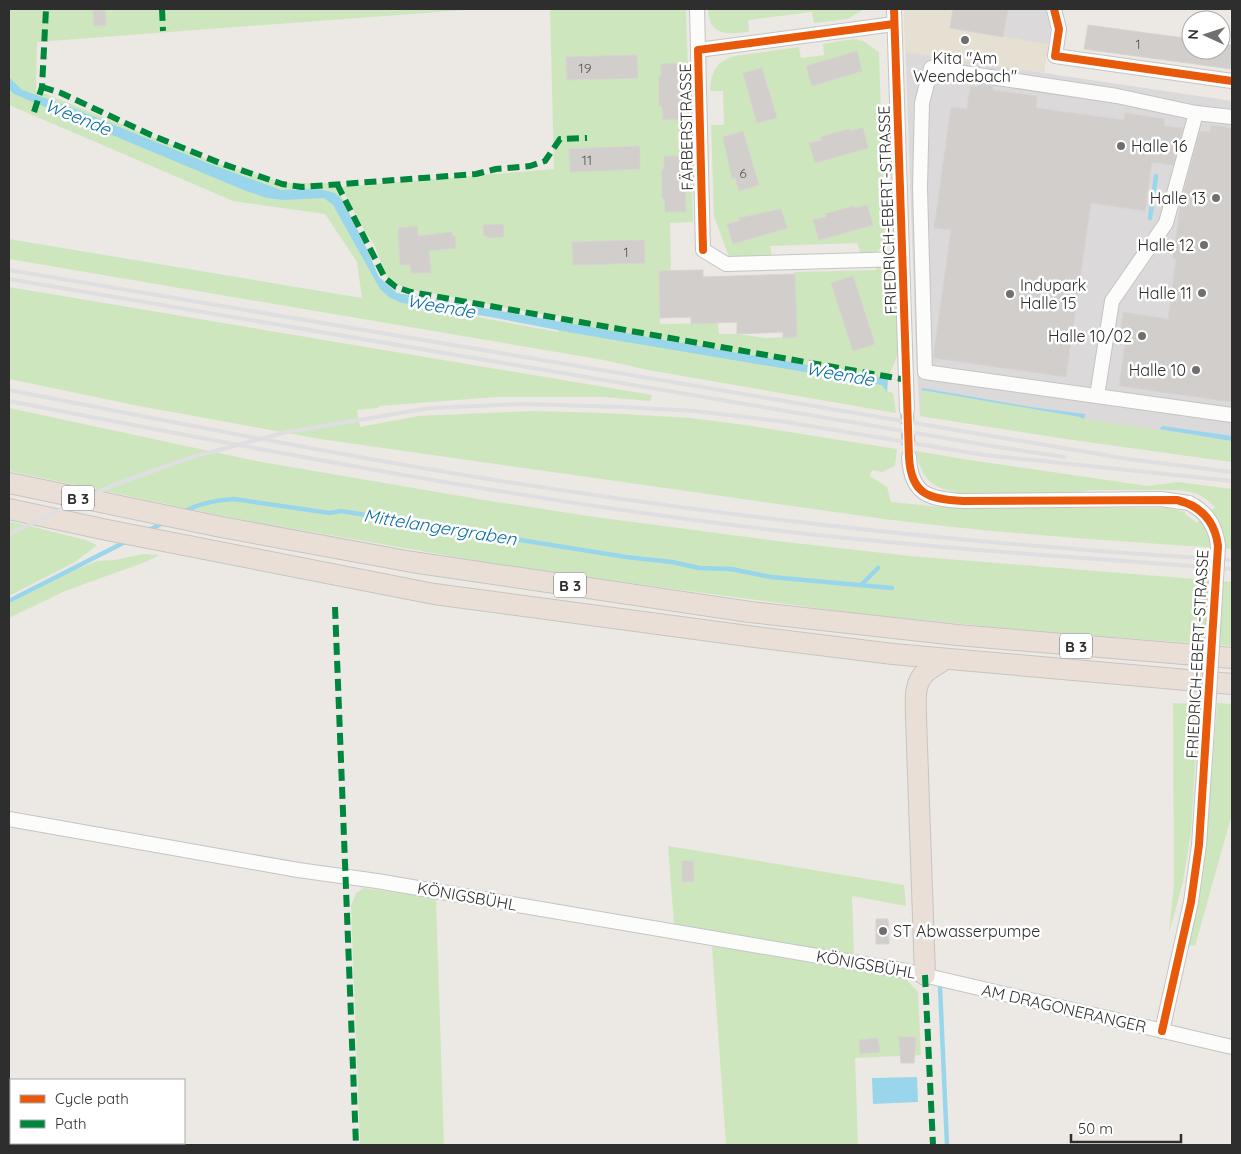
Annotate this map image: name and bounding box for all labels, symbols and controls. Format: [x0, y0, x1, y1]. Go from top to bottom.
north arrow [1181, 10, 1231, 60]
text: N [1184, 29, 1202, 40]
marker: Kita "Am Weendebach" [959, 34, 971, 46]
house number: 1 [1135, 35, 1141, 53]
place label: Kita "Am Weendebach" [913, 48, 1017, 86]
house number: 19 [579, 59, 592, 77]
street label: FÄRBERSTRASSE [675, 63, 697, 191]
water label: Weende [42, 93, 115, 141]
street label: FRIEDRICH-EBERT-STRASSE [873, 105, 901, 315]
place label: Halle 16 [1131, 136, 1188, 156]
marker: Halle 16 [1115, 140, 1127, 152]
house number: 11 [582, 151, 592, 169]
house number: 6 [739, 164, 747, 182]
place label: Halle 13 [1150, 188, 1206, 208]
marker: Halle 13 [1210, 192, 1222, 204]
place label: Halle 12 [1137, 235, 1194, 255]
marker: Halle 12 [1198, 239, 1210, 251]
house number: 1 [623, 243, 629, 261]
place label: Indupark Halle 15 [1020, 275, 1086, 313]
place label: Halle 11 [1138, 283, 1192, 303]
marker: Halle 11 [1196, 287, 1208, 299]
marker: Indupark Halle 15 [1004, 288, 1016, 300]
water label: Weende [405, 289, 478, 323]
place label: Halle 10/02 [1048, 326, 1132, 346]
marker: Halle 10/02 [1136, 330, 1148, 342]
water label: Weende [804, 357, 877, 391]
place label: Halle 10 [1129, 360, 1186, 380]
marker: Halle 10 [1190, 364, 1202, 376]
road number: B 3 [62, 486, 94, 510]
water label: Mittelangergraben [362, 504, 519, 551]
street label: FRIEDRICH-EBERT-STRASSE [1182, 549, 1212, 759]
road number: B 3 [554, 572, 586, 598]
road number: B 3 [1060, 634, 1092, 658]
street label: KÖNIGSBÜHL [416, 877, 519, 915]
place label: ST Abwasserpumpe [893, 921, 1040, 941]
marker: ST Abwasserpumpe [877, 925, 889, 937]
street label: KÖNIGSBÜHL [815, 945, 918, 983]
street label: AM DRAGONERANGER [980, 979, 1148, 1037]
legend [10, 1079, 185, 1144]
text: Cycle path [55, 1089, 129, 1108]
scale bar [1071, 1112, 1181, 1144]
text: Path [55, 1114, 87, 1133]
text: 50 m [1078, 1119, 1113, 1138]

